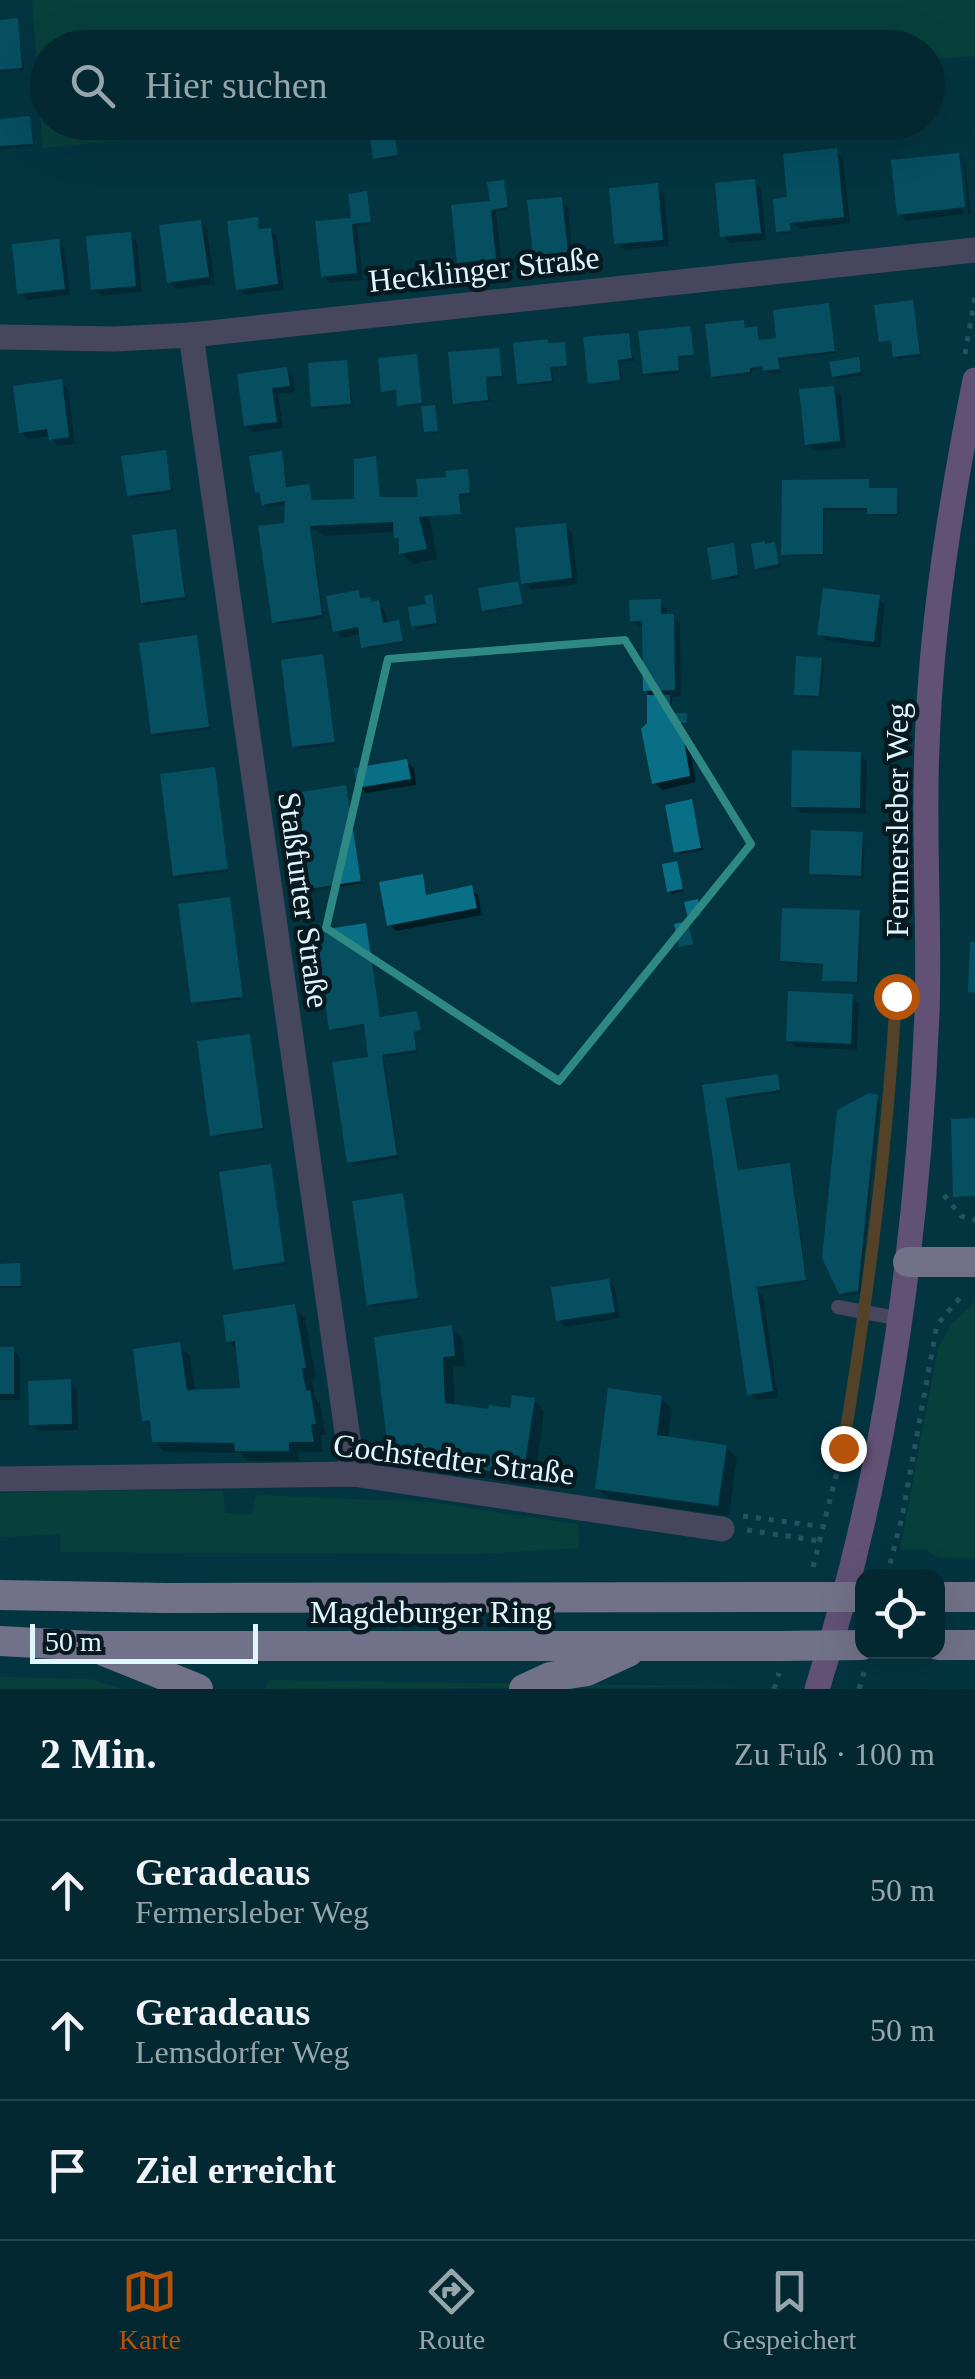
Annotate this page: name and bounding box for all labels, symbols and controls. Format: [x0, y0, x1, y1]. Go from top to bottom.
search box [30, 30, 945, 140]
icon: search [65, 58, 120, 113]
text: Hier suchen [145, 64, 328, 106]
street label: Hecklinger Straße [367, 239, 601, 299]
street label: Fermersleber Weg [879, 703, 915, 937]
street label: Staßfurter Straße [271, 790, 337, 1010]
route start [874, 974, 920, 1020]
street label: Cochstedter Straße [331, 1426, 577, 1492]
route end [821, 1426, 867, 1472]
map controls [855, 1569, 945, 1659]
button: locate [855, 1569, 945, 1659]
street label: Magdeburger Ring [310, 1594, 552, 1630]
scale bar [30, 1619, 258, 1664]
text: 50 m [45, 1626, 102, 1657]
text: 2 Min. [40, 1731, 157, 1777]
text: Zu Fuß · 100 m [734, 1736, 935, 1772]
text: Geradeaus [135, 1851, 310, 1893]
icon: ahead [40, 1863, 95, 1918]
text: 50 m [870, 1872, 935, 1908]
text: Fermersleber Weg [135, 1894, 369, 1930]
text: Geradeaus [135, 1991, 310, 2033]
icon: ahead [40, 2003, 95, 2058]
text: 50 m [870, 2012, 935, 2048]
text: Lemsdorfer Weg [135, 2034, 350, 2070]
icon: arrive [40, 2143, 95, 2198]
text: Ziel erreicht [135, 2149, 336, 2191]
tab: Karte [119, 2264, 181, 2356]
tab: Route [418, 2264, 485, 2356]
tab: Gespeichert [723, 2264, 856, 2356]

